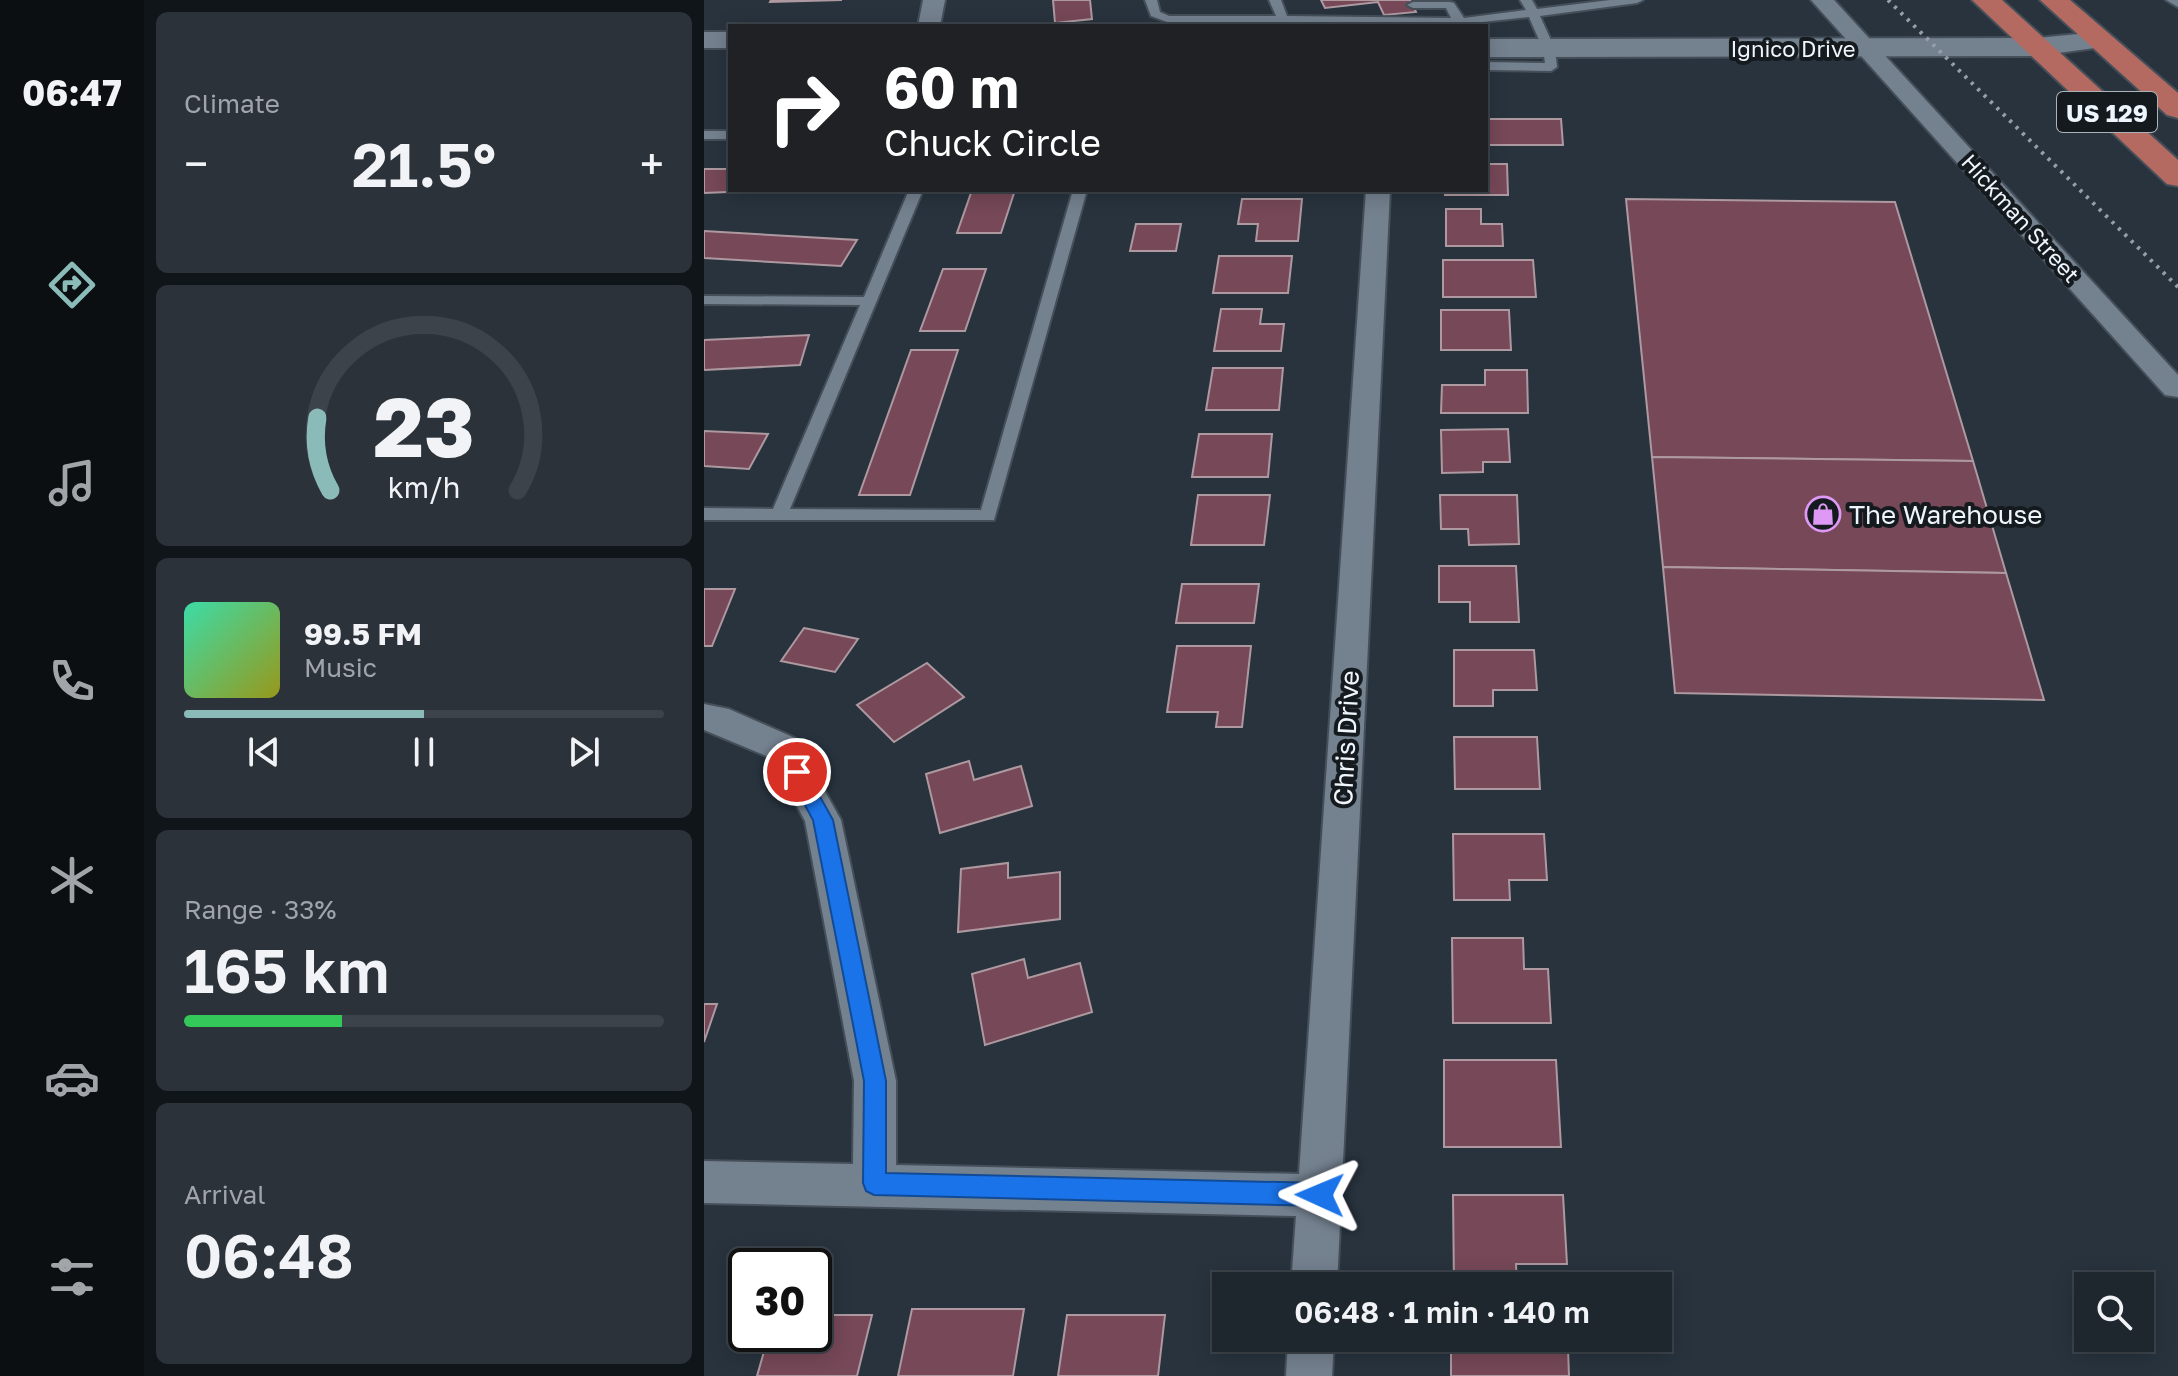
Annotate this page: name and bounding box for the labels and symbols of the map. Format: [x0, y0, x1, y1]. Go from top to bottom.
street label: Ignico Drive [1730, 35, 1856, 62]
road number: US 129 [2057, 92, 2157, 132]
street label: Hickman Street [1956, 148, 2086, 288]
shop icon: The Warehouse [1804, 495, 1842, 533]
place label: The Warehouse [1849, 499, 2042, 530]
street label: Chris Drive [1327, 670, 1365, 806]
pin [763, 738, 831, 806]
position arrow [1278, 1153, 1362, 1237]
speed limit sign: 30 [728, 1248, 832, 1352]

